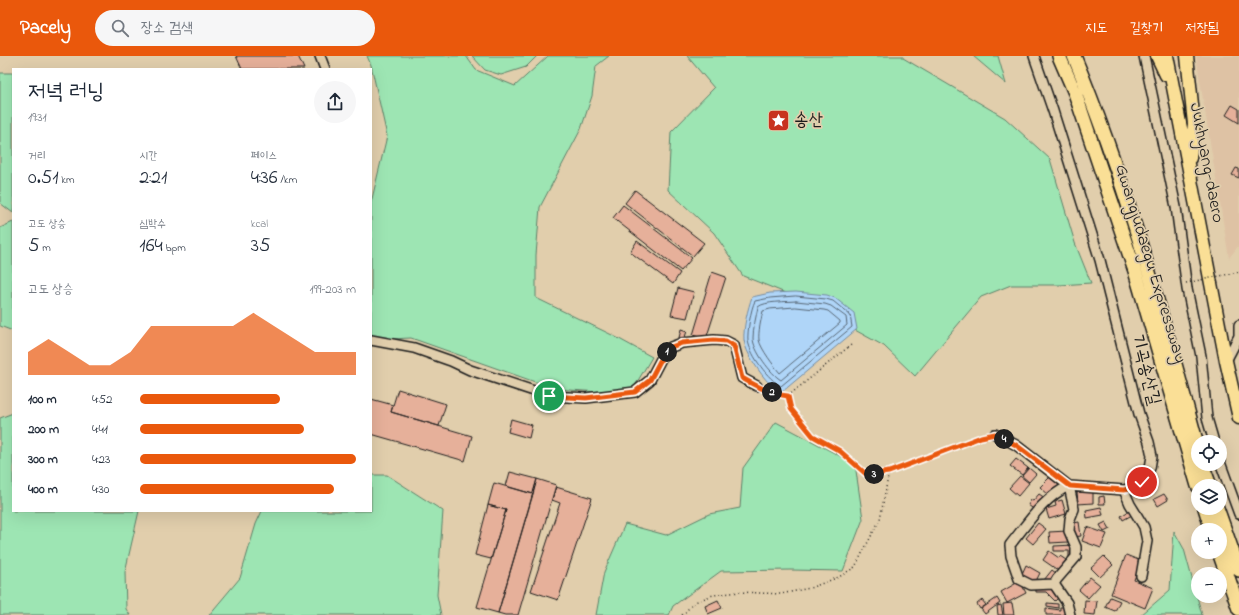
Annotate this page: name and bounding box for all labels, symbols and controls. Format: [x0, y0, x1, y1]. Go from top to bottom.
search box [95, 10, 375, 46]
text: Pacely [20, 15, 71, 42]
icon: search [109, 17, 131, 39]
text: 장소 검색 [141, 17, 193, 39]
text: 지도 [1085, 18, 1107, 39]
text: 길찾기 [1129, 18, 1163, 39]
text: 저장됨 [1185, 18, 1219, 39]
text: 저녁 러닝 [28, 77, 104, 109]
button: share [314, 81, 356, 123]
street label: Jukhyang-daero [1181, 101, 1230, 225]
text: 19:31 [28, 108, 47, 127]
place icon: 송산 [765, 108, 791, 134]
place label: 송산 [794, 108, 823, 134]
text: 거리 [28, 148, 46, 164]
text: 시간 [139, 148, 157, 164]
text: 페이스 [251, 148, 277, 164]
street label: Gwangjudaegu Expressway [1106, 161, 1193, 367]
text: 0.51 [28, 164, 59, 193]
text: 2:21 [139, 164, 167, 193]
text: 4:36 [251, 164, 278, 193]
text: km [59, 172, 75, 188]
text: /km [278, 172, 297, 188]
text: 고도 상승 [28, 216, 66, 232]
text: 심박수 [139, 216, 166, 232]
text: kcal [251, 216, 268, 232]
text: 5 [28, 232, 39, 261]
text: 164 [139, 232, 163, 261]
text: 35 [251, 232, 270, 261]
text: m [39, 240, 51, 256]
text: bpm [163, 240, 186, 256]
text: 고도 상승 [28, 280, 73, 299]
text: 199–203 m [310, 280, 356, 299]
street label: 기곡송산길 [1124, 332, 1166, 409]
pin: 1 [657, 342, 677, 362]
text: 1 [665, 344, 669, 360]
pin [532, 379, 566, 413]
pin: 2 [762, 382, 782, 402]
text: 2 [769, 384, 775, 400]
icon: arrive [538, 385, 560, 407]
text: 100 m [28, 390, 57, 409]
text: 4:52 [92, 390, 112, 409]
text: 200 m [28, 420, 59, 439]
text: 4:41 [92, 420, 108, 439]
pin: 4 [994, 429, 1014, 449]
text: 4 [1002, 431, 1006, 447]
map controls [1191, 435, 1227, 603]
button: locate [1191, 435, 1227, 471]
text: 300 m [28, 450, 58, 469]
text: 4:23 [92, 450, 110, 469]
pin: 3 [864, 464, 884, 484]
pin [1125, 465, 1159, 499]
text: 3 [872, 466, 876, 482]
icon: check [1131, 471, 1153, 493]
button: layers [1191, 479, 1227, 515]
text: 400 m [28, 480, 58, 499]
text: 4:30 [92, 480, 109, 499]
button: + [1191, 523, 1227, 559]
button: − [1191, 567, 1227, 603]

